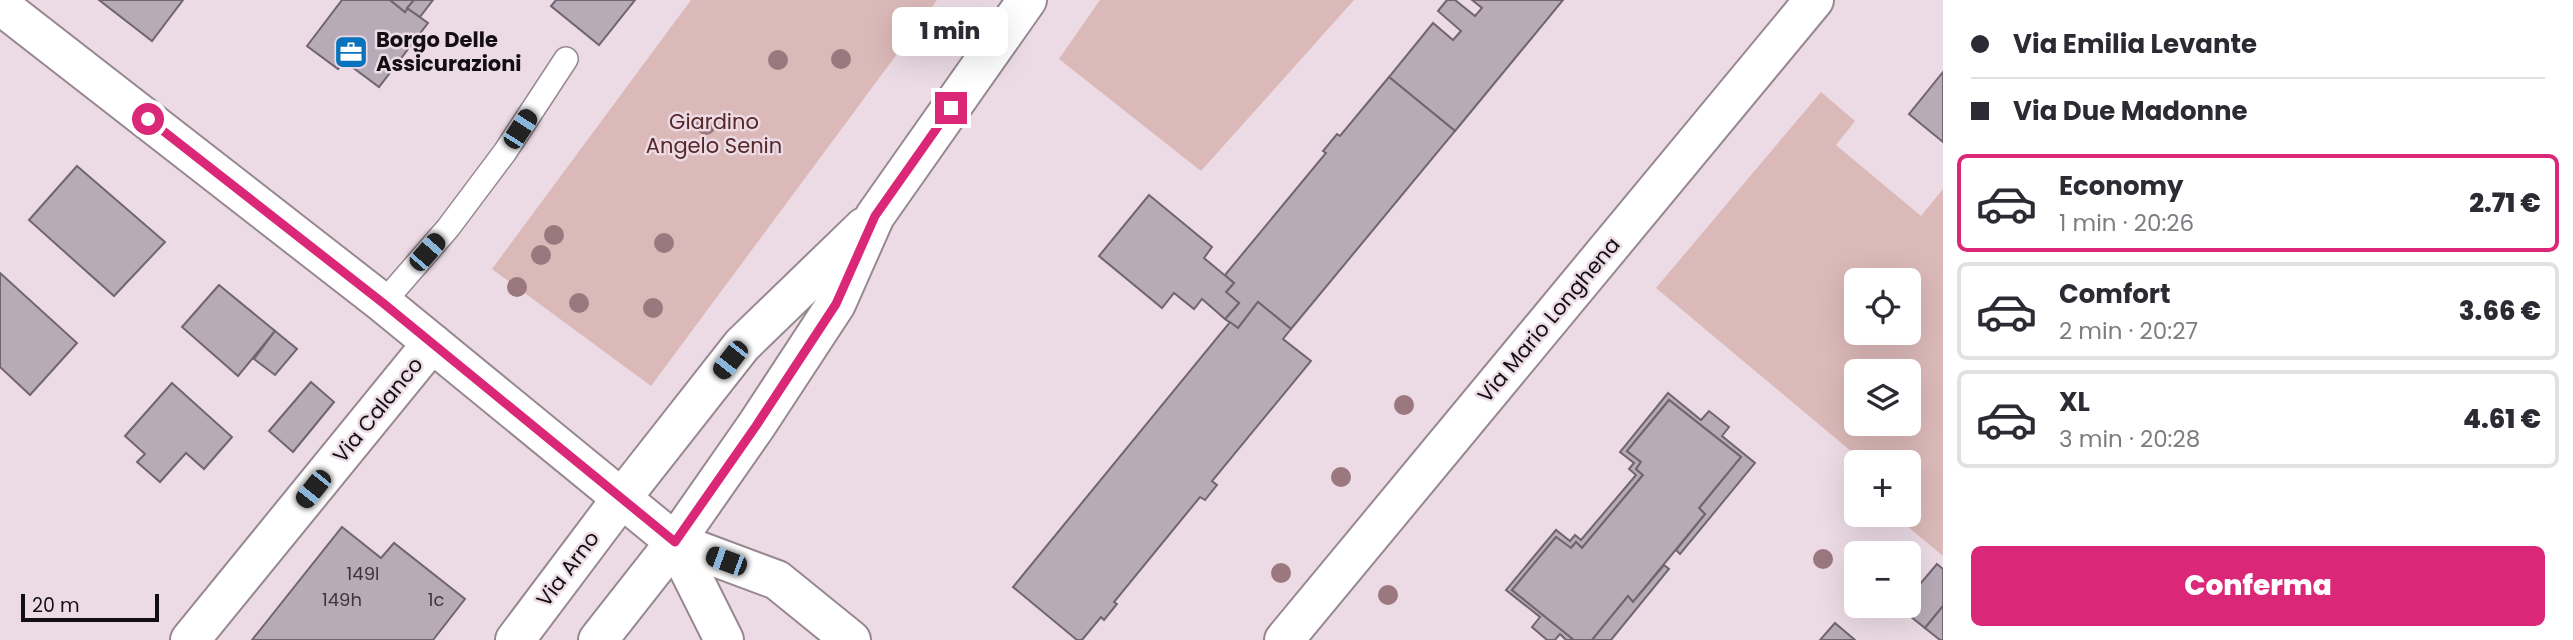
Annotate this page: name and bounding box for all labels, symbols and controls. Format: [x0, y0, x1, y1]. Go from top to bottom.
callout: 1 min [893, 7, 1009, 56]
text: 1 min [920, 15, 980, 47]
place label: Borgo Delle Assicurazioni [376, 25, 522, 78]
text: Via Emilia Levante [2013, 26, 2257, 62]
office icon: Borgo Delle Assicurazioni [332, 33, 370, 71]
route end [935, 92, 967, 124]
text: Via Due Madonne [2013, 93, 2248, 129]
route start [132, 103, 164, 135]
car [500, 106, 541, 152]
park label: Giardino Angelo Senin [646, 107, 782, 160]
text: Economy [2059, 168, 2183, 204]
icon: car [1975, 172, 2038, 235]
text: 2.71 € [2469, 185, 2541, 221]
text: 1 min · 20:26 [2059, 207, 2194, 239]
car [406, 229, 449, 275]
street label: Via Mario Longhena [1471, 231, 1626, 409]
map controls [1844, 268, 1921, 618]
button: locate [1844, 268, 1921, 345]
text: Comfort [2059, 276, 2171, 312]
icon: car [1975, 280, 2038, 343]
text: 3.66 € [2459, 293, 2541, 329]
text: 2 min · 20:27 [2059, 315, 2198, 347]
car [709, 337, 752, 383]
street label: Via Calanco [326, 351, 429, 469]
button: layers [1844, 359, 1921, 436]
text: XL [2059, 384, 2090, 420]
icon: car [1975, 388, 2038, 451]
text: 4.61 € [2463, 401, 2541, 437]
text: 3 min · 20:28 [2059, 423, 2200, 455]
button: + [1844, 450, 1921, 527]
car [292, 466, 335, 512]
street label: Via Arno [530, 525, 606, 613]
button: − [1844, 541, 1921, 618]
car [703, 544, 750, 578]
button: Conferma [1971, 546, 2545, 626]
house number: 149l [347, 561, 379, 586]
house number: 149h [322, 587, 362, 612]
house number: 1c [428, 587, 444, 612]
scale bar [21, 591, 159, 623]
text: 20 m [32, 592, 80, 619]

